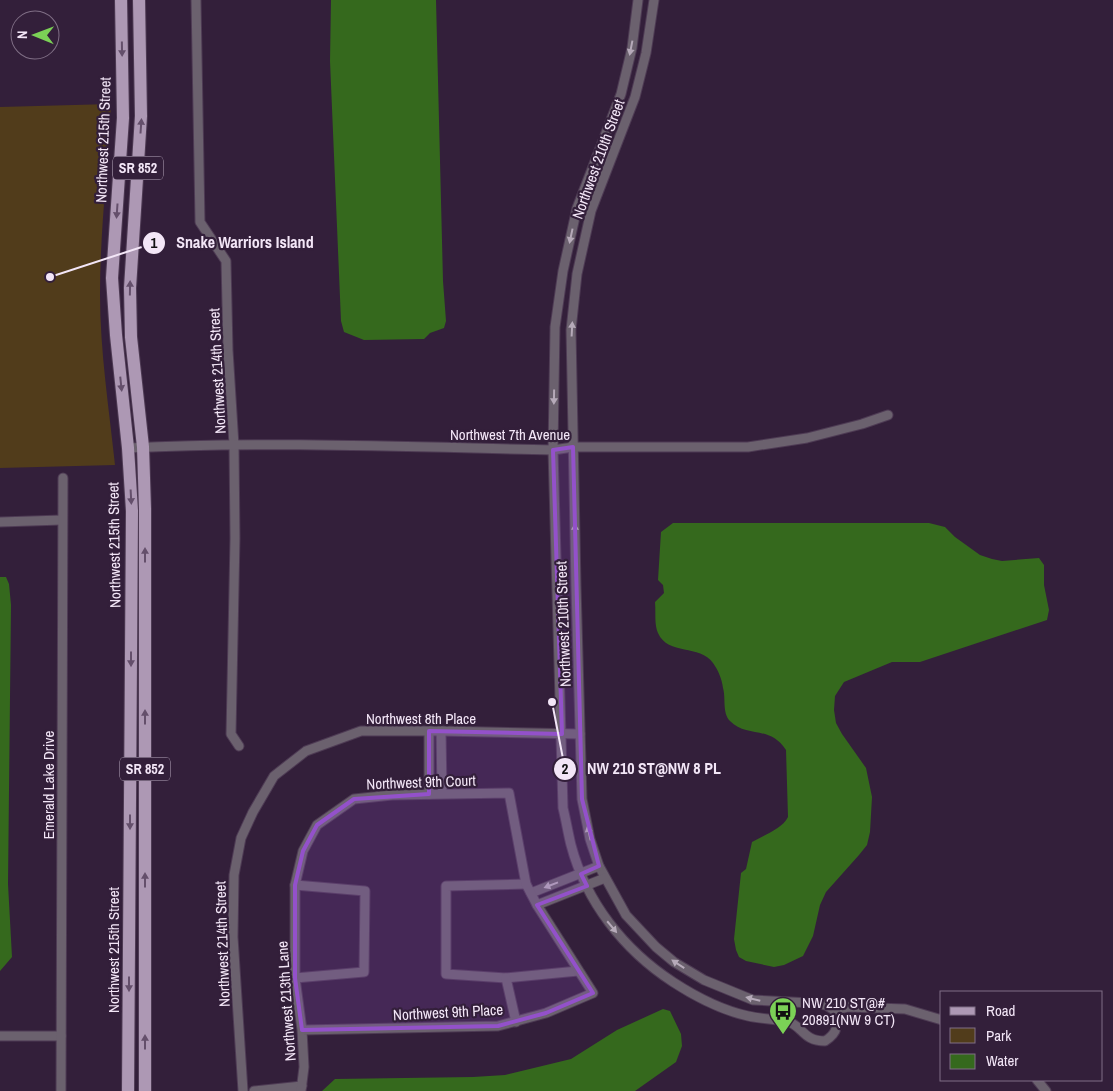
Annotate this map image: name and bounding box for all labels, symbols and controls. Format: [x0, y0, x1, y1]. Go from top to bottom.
north arrow [10, 10, 60, 60]
text: N [13, 30, 31, 39]
one-way arrow [118, 41, 126, 57]
one-way arrow [627, 41, 635, 57]
street label: Northwest 215th Street [90, 76, 116, 203]
street label: Northwest 210th Street [567, 96, 630, 222]
one-way arrow [137, 118, 145, 134]
road number: SR 852 [113, 156, 163, 180]
one-way arrow [112, 203, 120, 219]
callout: Snake Warriors Island [142, 227, 324, 258]
one-way arrow [567, 228, 575, 243]
text: Snake Warriors Island [176, 231, 314, 253]
text: 1 [151, 232, 158, 253]
one-way arrow [127, 280, 135, 296]
street label: Northwest 214th Street [203, 307, 231, 434]
one-way arrow [568, 320, 576, 336]
one-way arrow [117, 376, 125, 392]
one-way arrow [550, 389, 558, 405]
street label: Northwest 7th Avenue [450, 424, 570, 445]
street label: Northwest 215th Street [102, 481, 126, 608]
one-way arrow [127, 489, 135, 505]
one-way arrow [570, 523, 578, 539]
one-way arrow [141, 547, 149, 563]
street label: Northwest 210th Street [550, 560, 576, 687]
one-way arrow [127, 651, 135, 667]
street label: Northwest 8th Place [366, 708, 476, 729]
one-way arrow [141, 709, 149, 725]
street label: Emerald Lake Drive [38, 731, 59, 839]
callout: NW 210 ST@NW 8 PL [552, 753, 731, 784]
text: NW 210 ST@NW 8 PL [587, 757, 721, 779]
road number: SR 852 [120, 758, 170, 781]
text: 2 [562, 758, 569, 779]
street label: Northwest 9th Court [366, 770, 477, 794]
one-way arrow [126, 814, 134, 830]
one-way arrow [584, 824, 592, 840]
one-way arrow [141, 872, 149, 888]
street label: Northwest 214th Street [209, 880, 235, 1007]
one-way arrow [544, 882, 558, 890]
street label: Northwest 215th Street [103, 887, 124, 1013]
one-way arrow [606, 921, 618, 933]
street label: Northwest 213th Lane [271, 940, 301, 1062]
one-way arrow [671, 959, 685, 969]
one-way arrow [125, 976, 133, 992]
legend [940, 991, 1103, 1081]
place label: NW 210 ST@# 20891(NW 9 CT) [802, 992, 895, 1030]
one-way arrow [745, 995, 760, 1003]
bus stop icon: NW 210 ST@# 20891(NW 9 CT) [768, 996, 798, 1035]
street label: Northwest 9th Place [392, 999, 504, 1025]
text: Road [986, 1000, 1015, 1021]
text: Park [986, 1025, 1012, 1046]
one-way arrow [141, 1034, 149, 1050]
text: Water [986, 1050, 1018, 1071]

